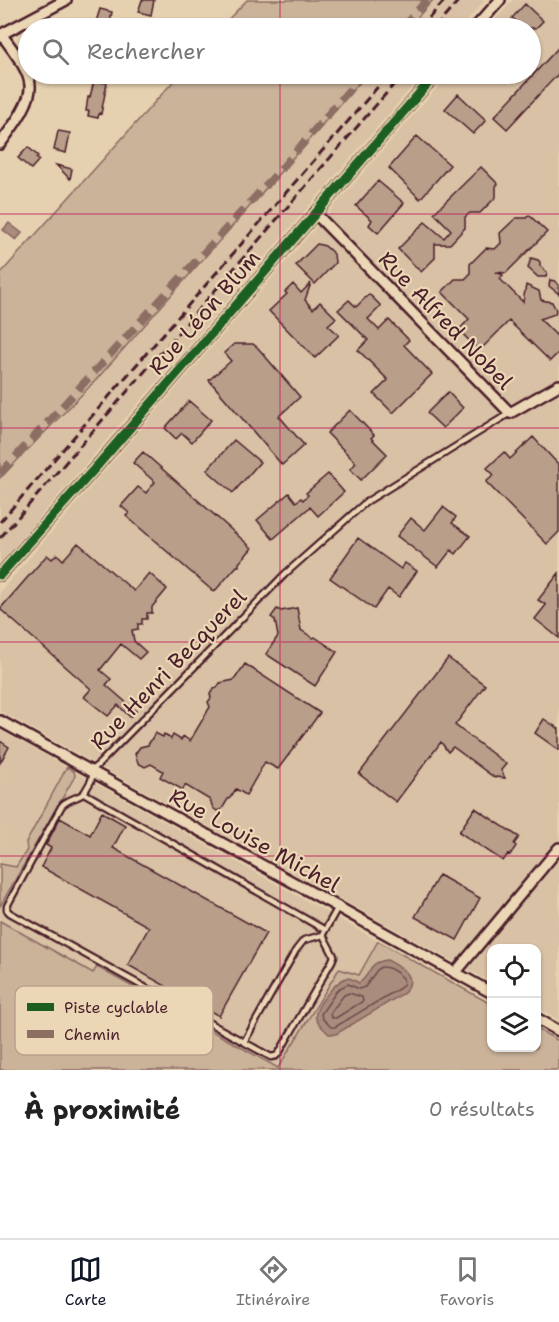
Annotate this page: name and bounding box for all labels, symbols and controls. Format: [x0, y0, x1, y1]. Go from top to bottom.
search box [18, 18, 541, 84]
icon: search [39, 35, 72, 68]
text: Rechercher [87, 37, 206, 66]
street label: Rue Léon Blum [142, 244, 267, 381]
street label: Rue Alfred Nobel [372, 245, 519, 396]
street label: Rue Henri Becquerel [84, 582, 253, 756]
street label: Rue Louise Michel [164, 781, 346, 900]
map controls [487, 944, 541, 1052]
button: locate [487, 944, 541, 998]
legend [15, 986, 213, 1055]
text: Piste cyclable [64, 997, 168, 1018]
button: layers [487, 998, 541, 1052]
text: Chemin [64, 1024, 120, 1045]
text: À proximité [24, 1092, 180, 1127]
text: 0 résultats [429, 1096, 535, 1122]
tab: Carte [65, 1253, 107, 1310]
tab: Itinéraire [236, 1253, 310, 1310]
tab: Favoris [440, 1253, 494, 1310]

